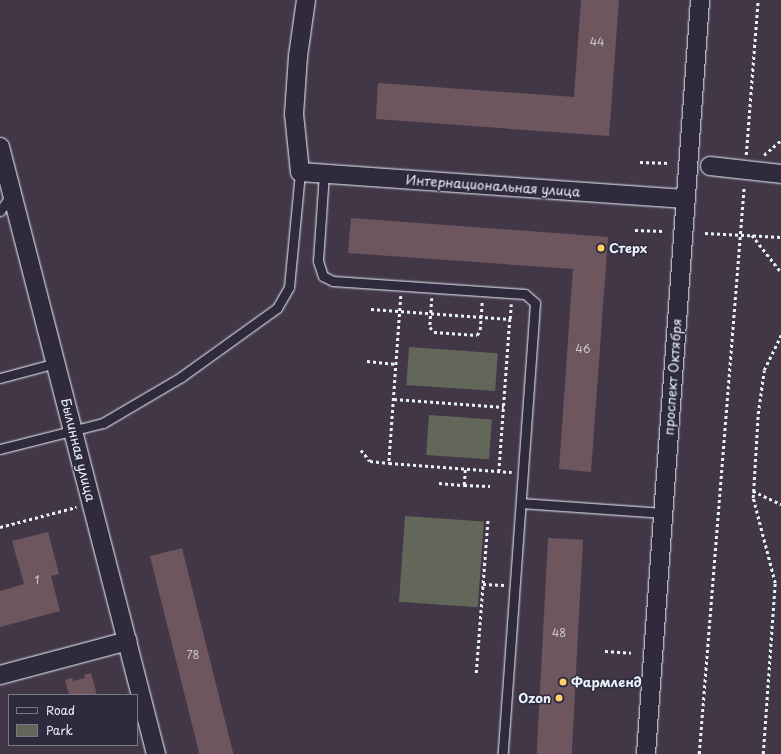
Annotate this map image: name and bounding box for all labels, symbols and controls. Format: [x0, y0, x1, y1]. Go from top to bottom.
house number: 44 [590, 35, 604, 49]
street label: Интернациональная улица [405, 172, 581, 200]
place label: Стерх [609, 240, 647, 256]
marker: Стерх [596, 243, 606, 253]
street label: проспект Октября [661, 318, 685, 436]
house number: 46 [576, 342, 590, 356]
street label: Былинная улица [58, 396, 98, 504]
house number: 1 [35, 573, 39, 587]
house number: 48 [552, 626, 566, 640]
house number: 78 [187, 648, 199, 662]
place label: Фармленд [571, 674, 642, 690]
marker: Фармленд [558, 677, 568, 687]
place label: Ozon [518, 690, 551, 706]
marker: Ozon [554, 693, 564, 703]
legend [8, 694, 138, 746]
text: Road [46, 701, 75, 719]
text: Park [46, 721, 73, 739]

